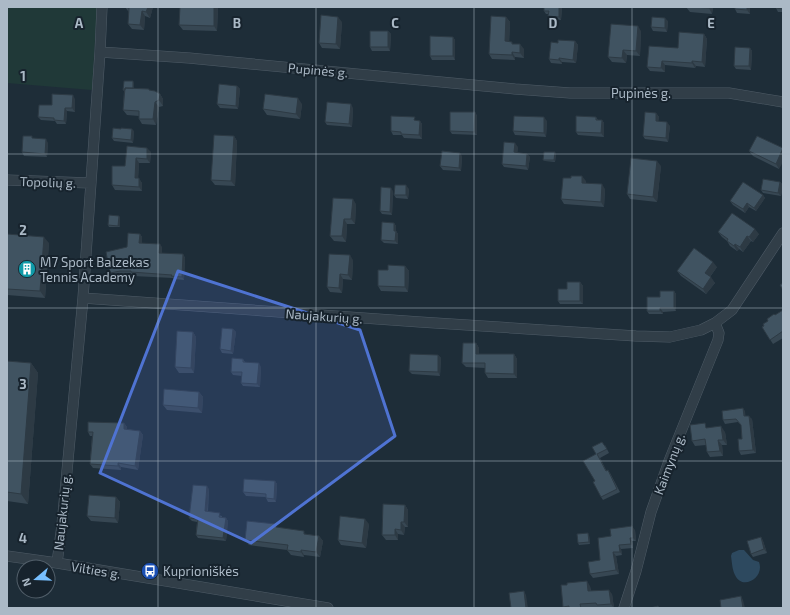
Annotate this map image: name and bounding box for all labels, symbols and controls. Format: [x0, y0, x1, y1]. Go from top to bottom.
text: A [75, 15, 84, 31]
text: B [233, 15, 241, 31]
text: C [391, 15, 399, 31]
text: D [549, 15, 558, 31]
text: E [707, 15, 715, 31]
street label: Pupinės g. [287, 59, 349, 81]
text: 1 [20, 68, 26, 84]
street label: Pupinės g. [611, 85, 671, 101]
street label: Topolių g. [20, 173, 76, 191]
text: 2 [19, 222, 27, 238]
place label: M7 Sport Balzekas Tennis Academy [40, 254, 149, 285]
building icon: M7 Sport Balzekas Tennis Academy [17, 259, 37, 279]
street label: Naujakurių g. [285, 305, 363, 327]
text: 3 [19, 376, 27, 392]
street label: Kaimynų g. [650, 431, 688, 497]
street label: Naujakurių g. [50, 473, 74, 551]
text: 4 [19, 530, 27, 546]
street label: Vilties g. [70, 558, 122, 582]
north arrow [16, 559, 56, 599]
bus stop icon: Kuprioniškės [140, 561, 160, 581]
place label: Kuprioniškės [163, 563, 239, 579]
text: N [19, 576, 34, 588]

